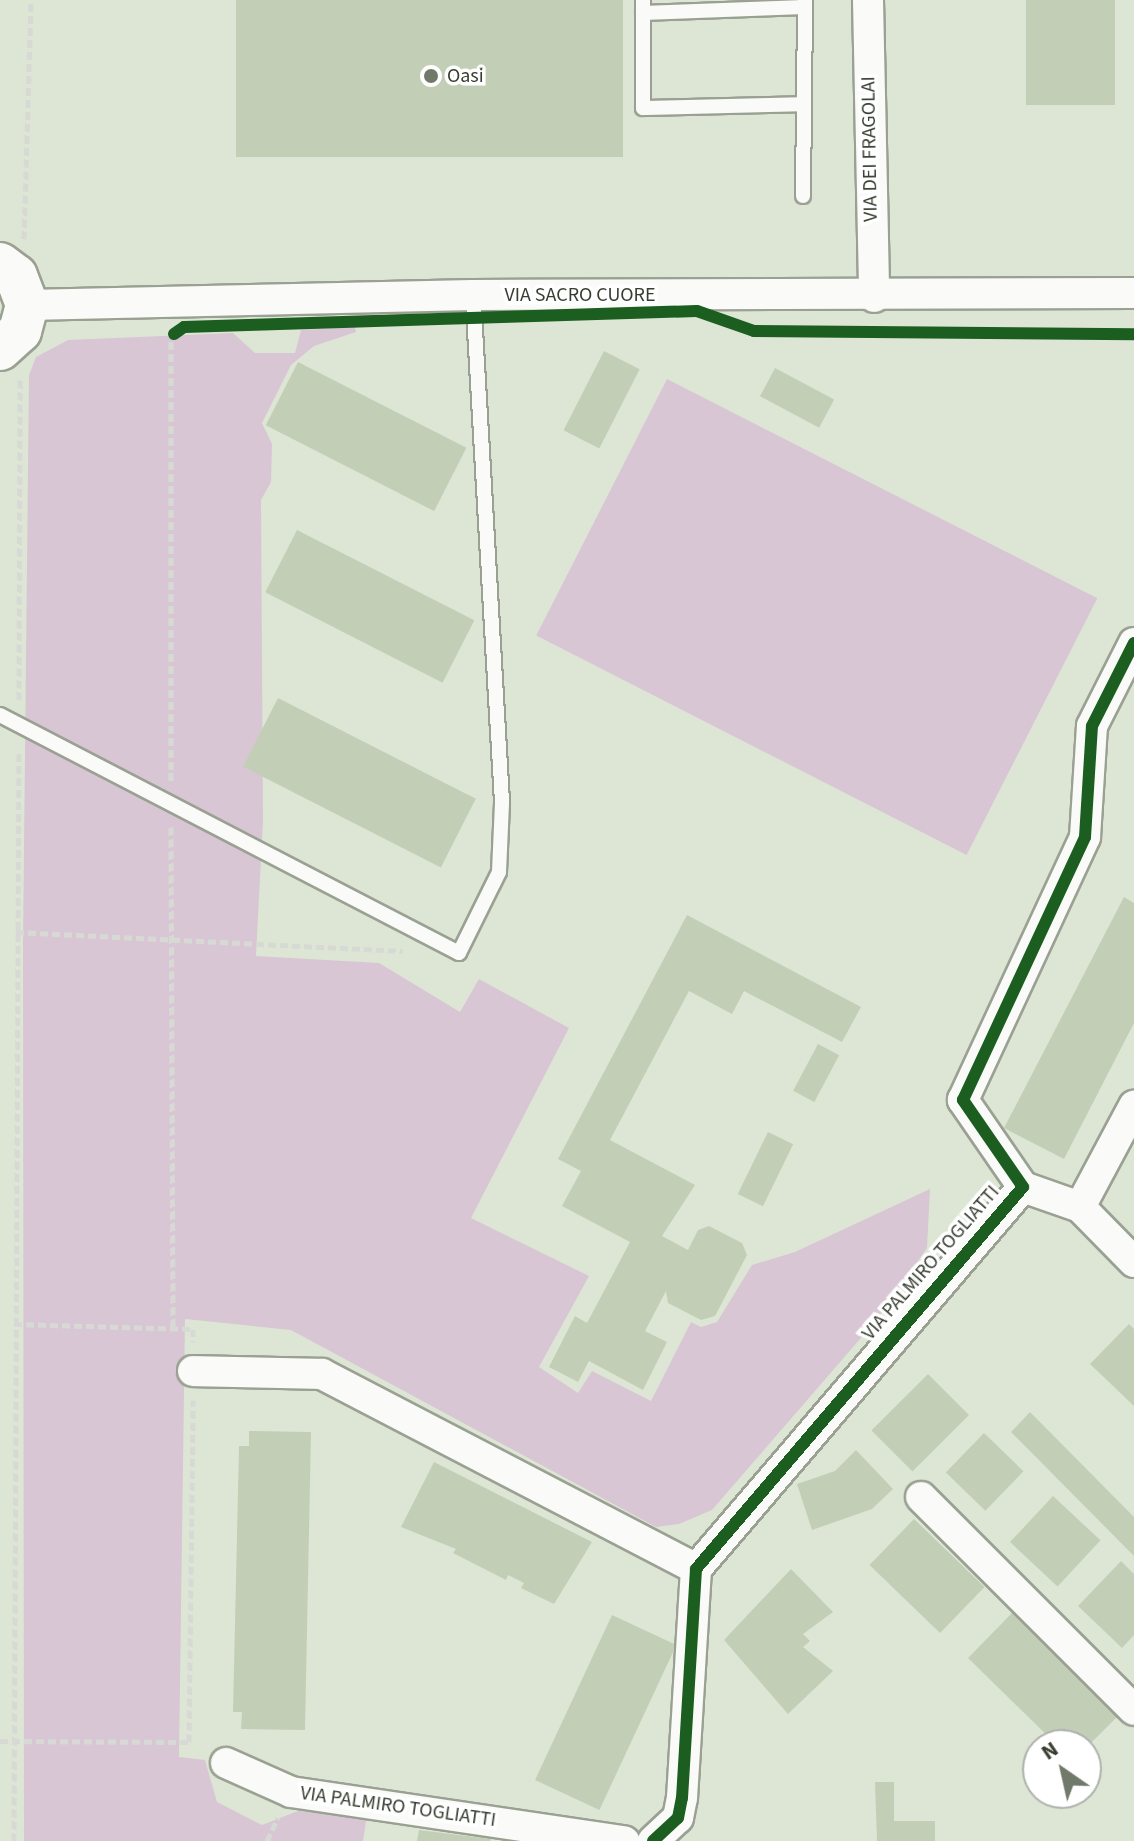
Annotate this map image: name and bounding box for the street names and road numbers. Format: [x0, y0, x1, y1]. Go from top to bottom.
street label: VIA DEI FRAGOLAI [857, 76, 883, 222]
street label: VIA SACRO CUORE [504, 283, 656, 307]
street label: VIA PALMIRO TOGLIATTI [857, 1181, 1005, 1345]
street label: VIA PALMIRO TOGLIATTI [299, 1781, 497, 1833]

